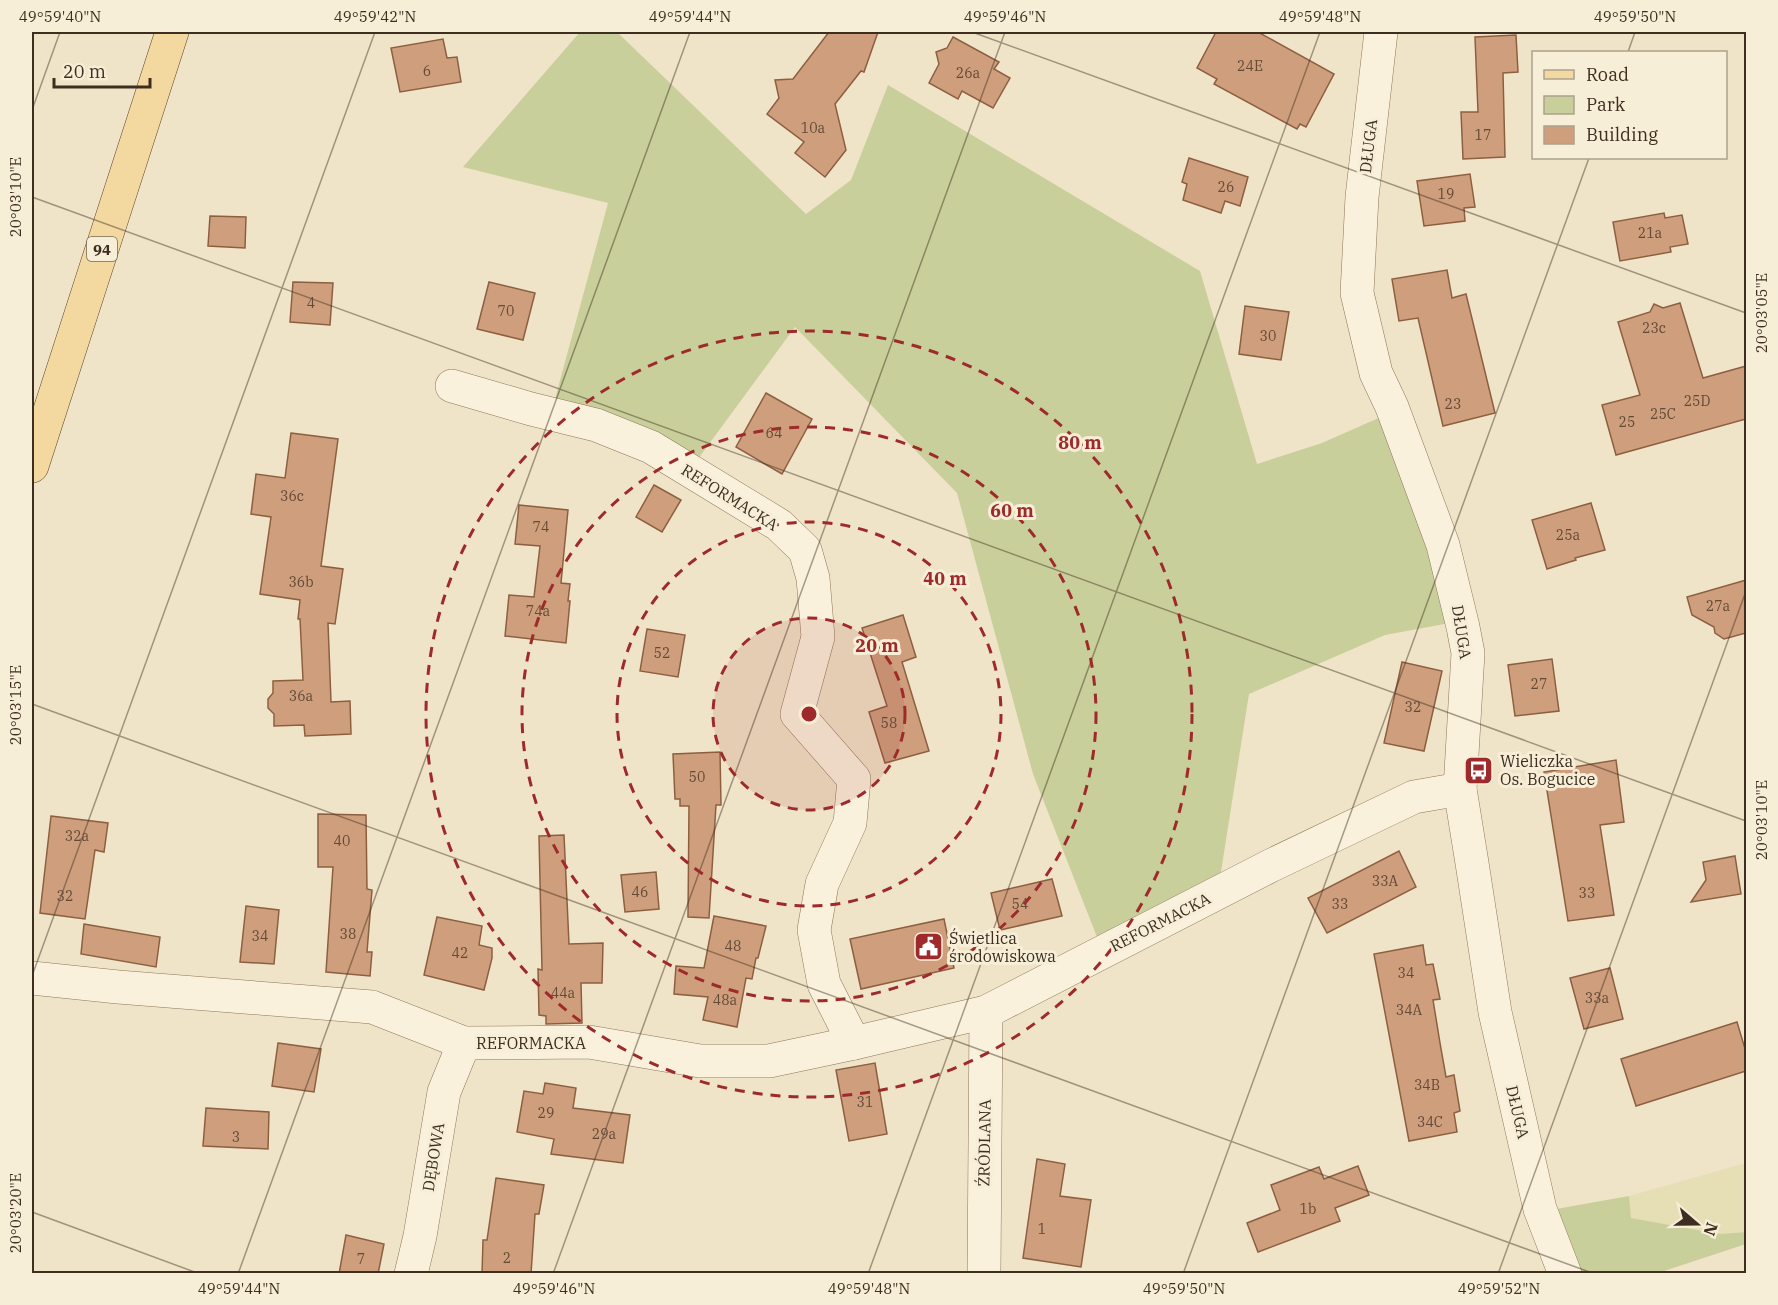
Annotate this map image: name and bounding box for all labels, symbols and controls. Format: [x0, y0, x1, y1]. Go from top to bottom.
text: 49°59'40"N [19, 7, 101, 26]
text: 49°59'42"N [334, 7, 416, 26]
text: 49°59'44"N [649, 7, 731, 26]
text: 49°59'46"N [964, 7, 1046, 26]
text: 49°59'48"N [1279, 7, 1361, 26]
text: 49°59'50"N [1594, 7, 1676, 26]
scale bar [54, 51, 150, 89]
legend [1532, 51, 1727, 159]
house number: 24E [1237, 57, 1263, 75]
text: 20 m [63, 60, 106, 83]
house number: 6 [423, 62, 431, 80]
text: Road [1586, 63, 1629, 86]
house number: 26a [956, 64, 981, 82]
text: Park [1586, 93, 1626, 116]
street label: DŁUGA [1355, 118, 1381, 174]
house number: 10a [801, 119, 826, 137]
text: Building [1586, 123, 1658, 146]
house number: 17 [1475, 126, 1491, 144]
text: 20°03'10"E [6, 157, 25, 237]
house number: 26 [1218, 178, 1234, 196]
house number: 19 [1438, 185, 1454, 203]
house number: 21a [1638, 224, 1663, 242]
road number: 94 [87, 237, 117, 261]
text: 20°03'05"E [1752, 273, 1771, 353]
house number: 4 [307, 294, 315, 312]
house number: 70 [498, 302, 514, 320]
house number: 23c [1642, 319, 1666, 337]
house number: 30 [1260, 327, 1276, 345]
house number: 25D [1684, 392, 1710, 410]
house number: 23 [1445, 395, 1461, 413]
house number: 25C [1650, 405, 1676, 423]
house number: 25 [1619, 413, 1635, 431]
house number: 64 [766, 424, 782, 442]
text: 80 m [1058, 431, 1102, 454]
street label: REFORMACKA [678, 459, 782, 535]
house number: 36c [280, 487, 304, 505]
text: 60 m [990, 499, 1034, 522]
house number: 74 [533, 518, 549, 536]
house number: 25a [1556, 526, 1581, 544]
text: 40 m [923, 567, 967, 590]
house number: 36b [288, 573, 314, 591]
house number: 27a [1706, 597, 1731, 615]
house number: 74a [526, 602, 551, 620]
street label: DŁUGA [1448, 604, 1476, 660]
text: 20 m [855, 634, 899, 657]
house number: 52 [654, 644, 670, 662]
text: 20°03'15"E [6, 665, 25, 745]
house number: 27 [1531, 675, 1547, 693]
house number: 36a [289, 687, 314, 705]
house number: 32 [1405, 698, 1421, 716]
centre of rings [799, 704, 819, 724]
house number: 58 [881, 714, 897, 732]
place label: Wieliczka Os. Bogucice [1500, 751, 1595, 789]
bus stop icon: Wieliczka Os. Bogucice [1463, 754, 1495, 786]
house number: 50 [689, 768, 705, 786]
text: 20°03'10"E [1752, 780, 1771, 860]
house number: 32a [65, 827, 90, 845]
house number: 40 [334, 832, 350, 850]
house number: 33A [1372, 872, 1399, 890]
house number: 46 [632, 883, 648, 901]
house number: 33 [1579, 884, 1595, 902]
house number: 32 [57, 887, 73, 905]
street label: REFORMACKA [1106, 888, 1214, 956]
house number: 54 [1012, 895, 1028, 913]
house number: 33 [1332, 895, 1348, 913]
house number: 38 [340, 925, 356, 943]
house number: 34 [252, 927, 268, 945]
place label: Świetlica środowiskowa [949, 927, 1056, 966]
public building icon: Świetlica środowiskowa [912, 931, 944, 963]
house number: 48 [725, 937, 741, 955]
house number: 42 [452, 944, 468, 962]
house number: 34 [1398, 964, 1414, 982]
house number: 44a [551, 984, 576, 1002]
house number: 33a [1585, 989, 1610, 1007]
house number: 48a [713, 991, 738, 1009]
house number: 34A [1396, 1001, 1423, 1019]
street label: REFORMACKA [476, 1033, 586, 1053]
house number: 34B [1414, 1076, 1440, 1094]
street label: DŁUGA [1502, 1083, 1534, 1141]
house number: 31 [857, 1093, 873, 1111]
street label: ŹRÓDLANA [972, 1099, 995, 1187]
house number: 29 [538, 1104, 554, 1122]
house number: 34C [1417, 1113, 1443, 1131]
street label: DĘBOWA [418, 1121, 448, 1193]
house number: 29a [592, 1125, 617, 1143]
house number: 3 [232, 1128, 240, 1146]
text: 20°03'20"E [6, 1173, 25, 1253]
north arrow [1667, 1194, 1727, 1254]
house number: 1b [1300, 1200, 1316, 1218]
house number: 1 [1038, 1220, 1046, 1238]
text: N [1700, 1220, 1723, 1238]
house number: 2 [503, 1249, 511, 1267]
house number: 7 [357, 1250, 365, 1268]
text: 49°59'44"N [198, 1279, 280, 1298]
text: 49°59'46"N [513, 1279, 595, 1298]
text: 49°59'48"N [828, 1279, 910, 1298]
text: 49°59'50"N [1143, 1279, 1225, 1298]
text: 49°59'52"N [1458, 1279, 1540, 1298]

